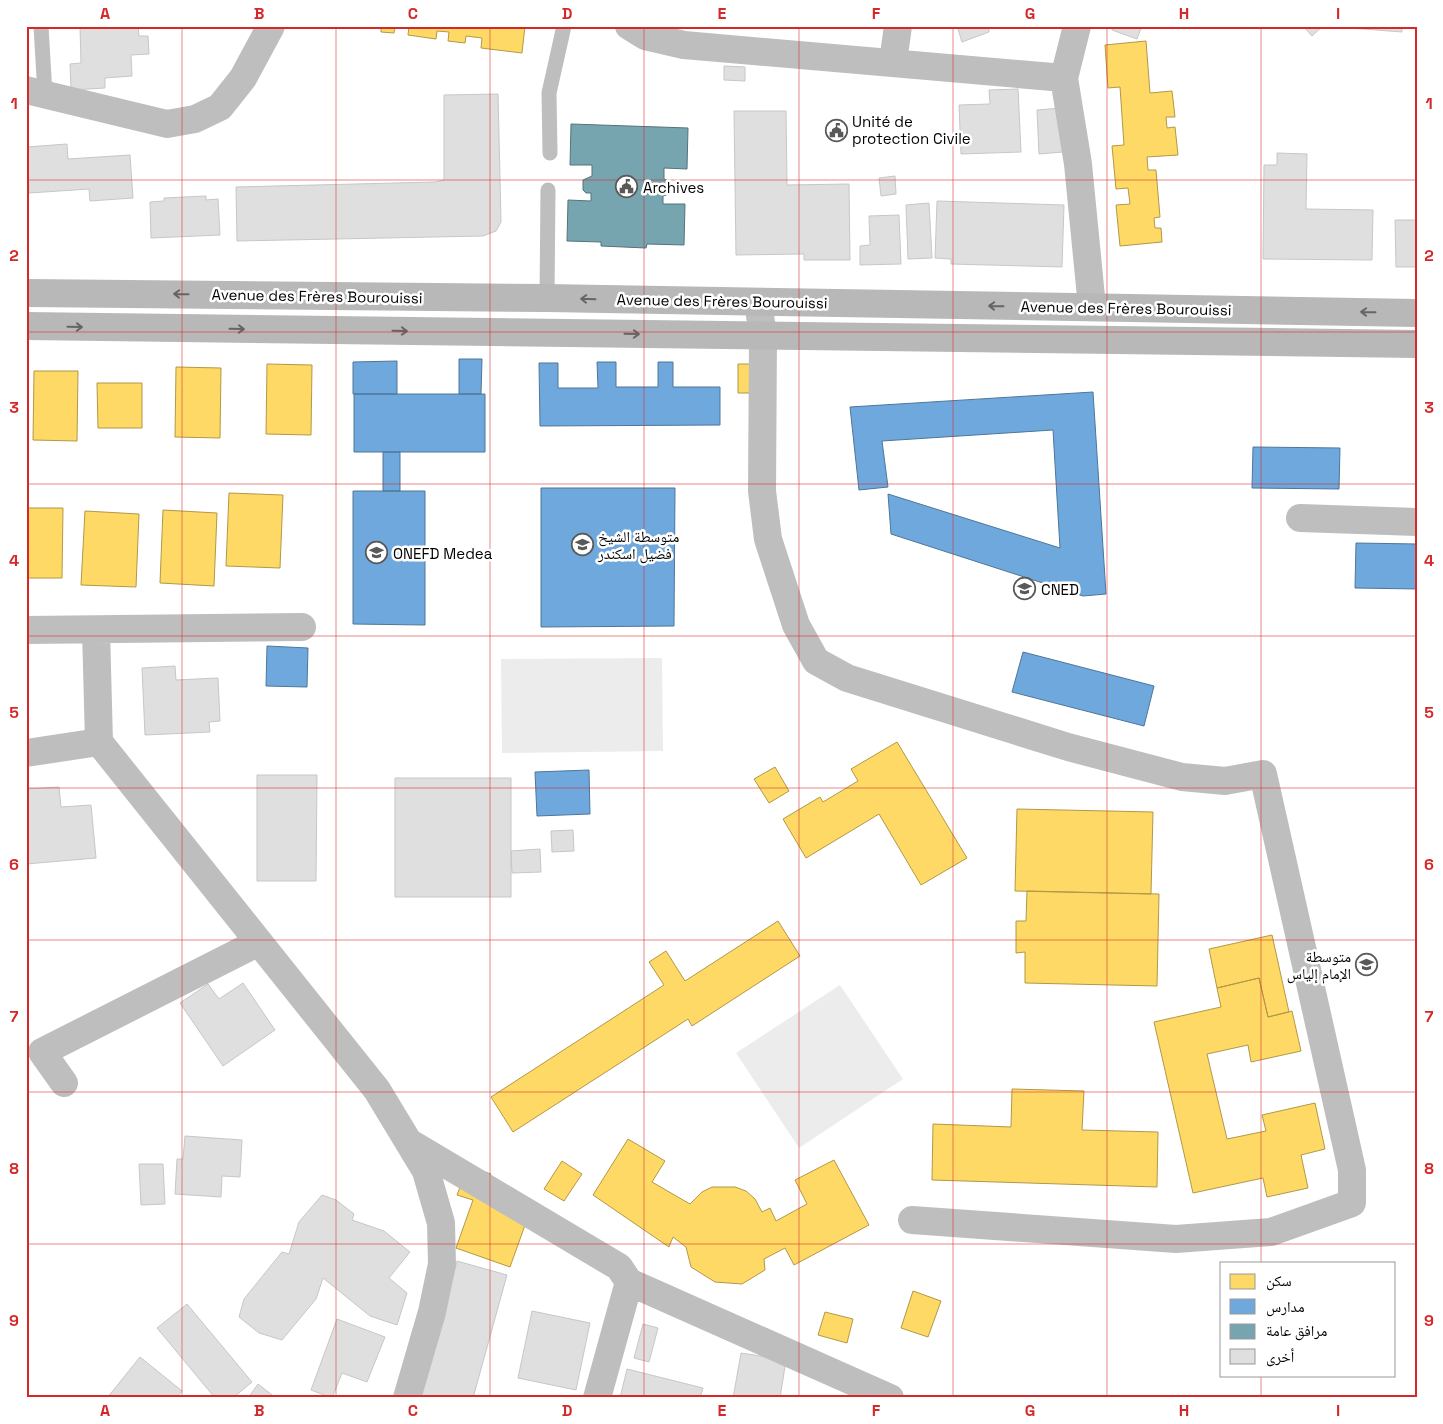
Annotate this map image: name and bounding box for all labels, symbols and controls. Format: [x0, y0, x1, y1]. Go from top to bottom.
text: A [100, 3, 110, 24]
text: B [254, 3, 264, 24]
text: C [408, 3, 418, 24]
text: D [562, 3, 572, 24]
text: E [718, 3, 727, 24]
text: F [872, 3, 881, 24]
text: G [1025, 3, 1035, 24]
text: H [1179, 3, 1189, 24]
text: I [1336, 3, 1340, 24]
text: 1 [10, 93, 18, 114]
text: 1 [1425, 93, 1433, 114]
place label: Unité de protection Civile [852, 112, 971, 148]
public building icon: Unité de protection Civile [824, 118, 848, 142]
public building icon: Archives [615, 175, 639, 199]
place label: Archives [643, 178, 704, 197]
text: 2 [9, 245, 19, 266]
text: 2 [1424, 245, 1434, 266]
street label: Avenue des Frères Bourouissi [211, 285, 423, 307]
one-way arrow [173, 289, 189, 299]
street label: Avenue des Frères Bourouissi [616, 290, 828, 312]
one-way arrow [580, 294, 596, 304]
street label: Avenue des Frères Bourouissi [1020, 297, 1232, 319]
one-way arrow [988, 301, 1004, 311]
one-way arrow [1360, 307, 1376, 317]
one-way arrow [66, 322, 83, 332]
one-way arrow [229, 324, 245, 334]
one-way arrow [392, 326, 408, 336]
one-way arrow [624, 329, 640, 339]
text: 3 [9, 397, 19, 418]
text: 3 [1424, 397, 1434, 418]
place label: متوسطة الشيخ فضيل اسكندر [597, 527, 679, 564]
school or university icon: متوسطة الشيخ فضيل اسكندر [570, 533, 594, 557]
school or university icon: ONEFD Medea [365, 541, 389, 565]
place label: ONEFD Medea [393, 544, 493, 563]
text: 4 [9, 550, 19, 571]
text: 4 [1424, 550, 1434, 571]
school or university icon: CNED [1013, 577, 1037, 601]
place label: CNED [1041, 580, 1079, 599]
text: 5 [9, 702, 19, 723]
text: 5 [1424, 702, 1434, 723]
text: 6 [9, 854, 19, 875]
text: 6 [1424, 854, 1434, 875]
place label: متوسطة الإمام إلياس [1287, 947, 1351, 984]
school or university icon: متوسطة الإمام إلياس [1355, 953, 1379, 977]
text: 7 [10, 1006, 19, 1027]
text: 7 [1425, 1006, 1434, 1027]
text: 8 [9, 1158, 19, 1179]
text: 8 [1424, 1158, 1434, 1179]
legend [1220, 1262, 1396, 1376]
text: سكن [1266, 1271, 1292, 1291]
text: مدارس [1266, 1297, 1305, 1317]
text: 9 [9, 1310, 19, 1331]
text: 9 [1424, 1310, 1434, 1331]
text: مرافق عامة [1266, 1321, 1327, 1341]
text: أخرى [1266, 1347, 1295, 1367]
text: A [100, 1400, 110, 1421]
text: B [254, 1400, 264, 1421]
text: C [408, 1400, 418, 1421]
text: D [562, 1400, 572, 1421]
text: E [718, 1400, 727, 1421]
text: F [872, 1400, 881, 1421]
text: G [1025, 1400, 1035, 1421]
text: H [1179, 1400, 1189, 1421]
text: I [1336, 1400, 1340, 1421]

